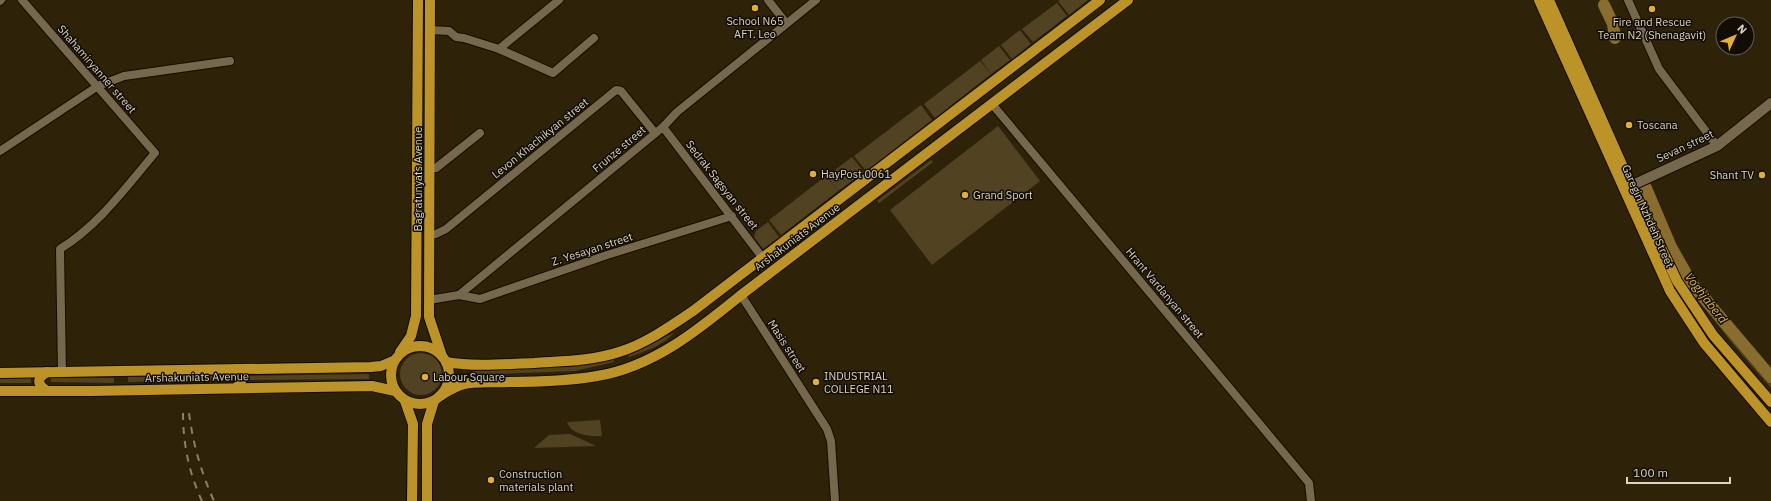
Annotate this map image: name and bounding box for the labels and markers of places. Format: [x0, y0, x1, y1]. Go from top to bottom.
marker: School N65 AFT. Leo [750, 3, 760, 13]
marker: Fire and Rescue Team N2 (Shenagavit) [1647, 4, 1657, 14]
place label: School N65 AFT. Leo [726, 14, 784, 41]
place label: Fire and Rescue Team N2 (Shenagavit) [1598, 15, 1706, 42]
place label: Tosсana [1637, 118, 1678, 132]
marker: Tosсana [1624, 120, 1634, 130]
place label: HayPost 0061 [821, 167, 891, 181]
place label: Shant TV [1710, 168, 1754, 182]
marker: HayPost 0061 [808, 169, 818, 179]
marker: Shant TV [1757, 170, 1767, 180]
place label: Grand Sport [973, 188, 1033, 202]
marker: Grand Sport [960, 190, 970, 200]
place label: INDUSTRIAL COLLEGE N11 [824, 369, 894, 396]
place label: Labour Square [433, 370, 505, 384]
marker: Labour Square [420, 372, 430, 382]
marker: INDUSTRIAL COLLEGE N11 [811, 377, 821, 387]
place label: Construction materials plant [499, 467, 573, 494]
marker: Construction materials plant [486, 475, 496, 485]

